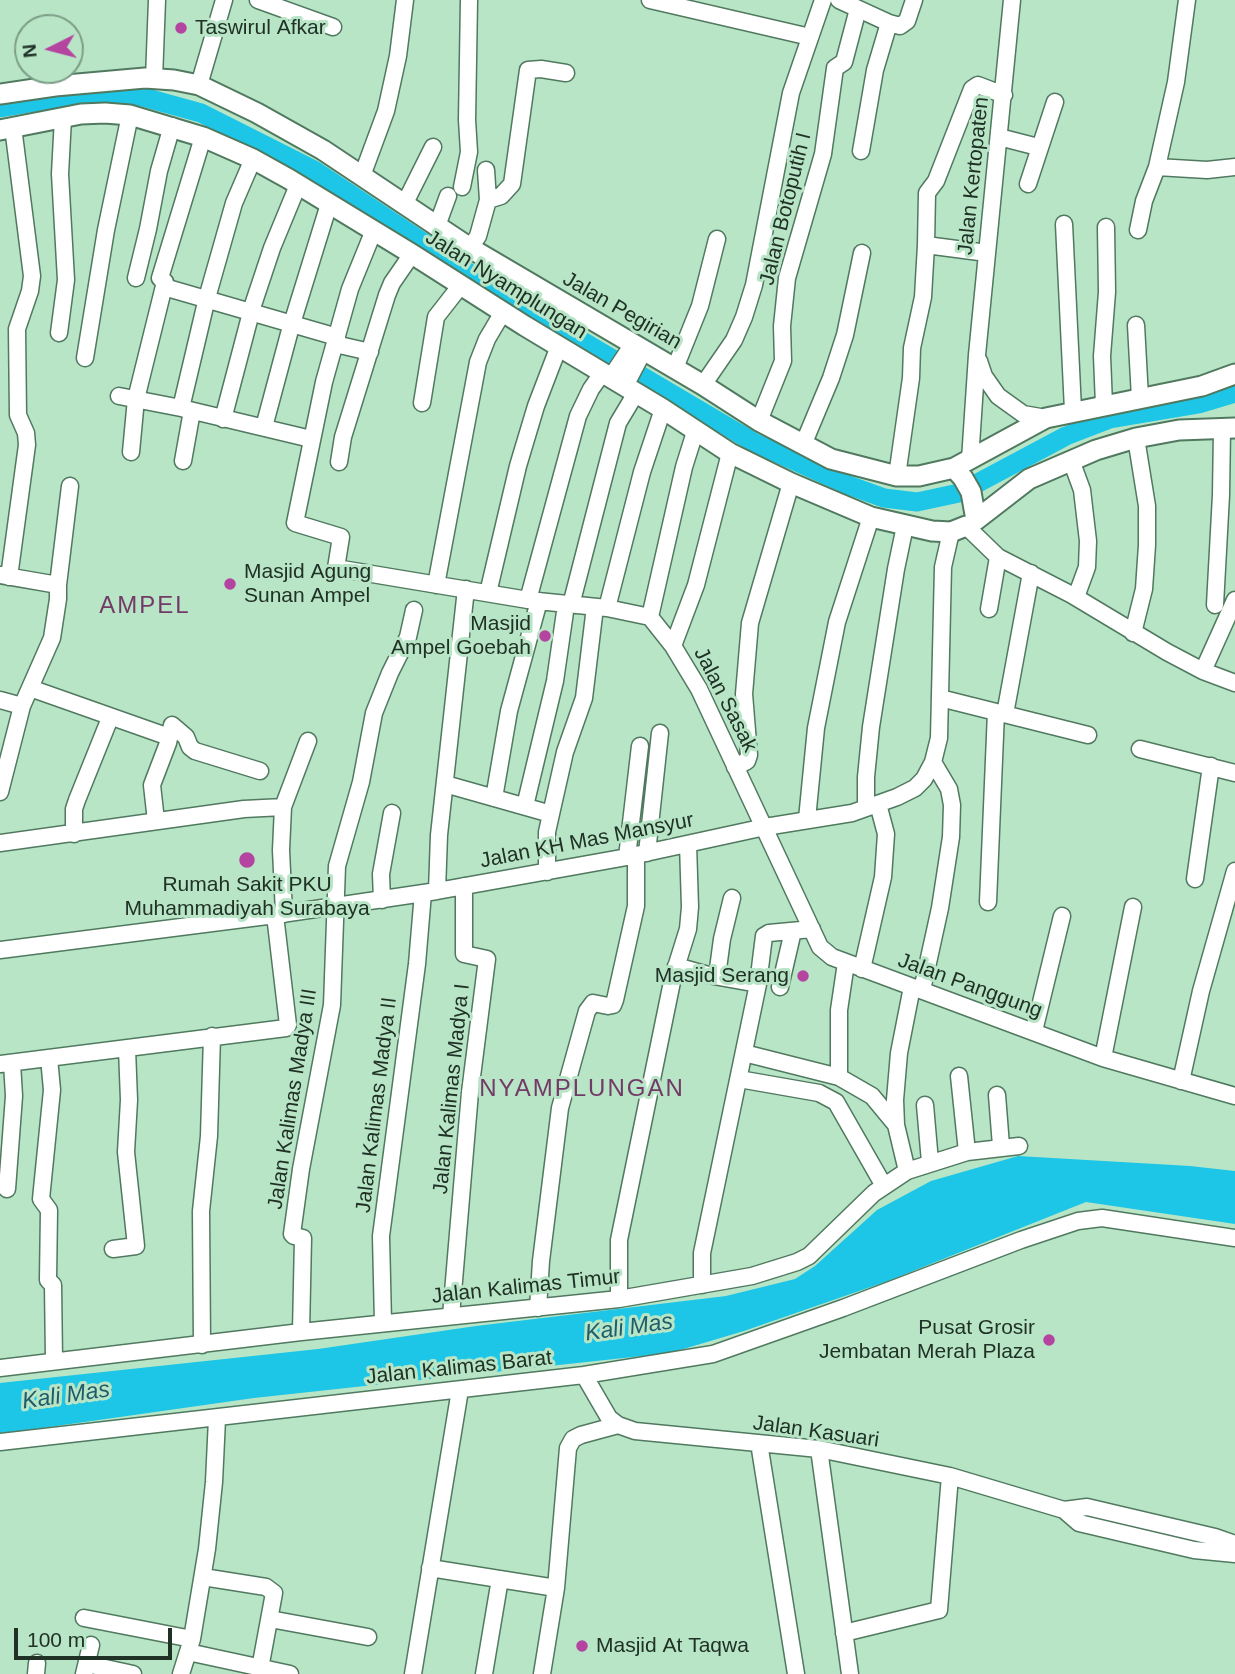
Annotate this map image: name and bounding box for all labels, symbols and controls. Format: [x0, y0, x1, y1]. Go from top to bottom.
north arrow [14, 14, 84, 84]
place label: Taswirul Afkar [195, 15, 326, 41]
marker: Taswirul Afkar [173, 20, 189, 36]
text: N [18, 43, 41, 59]
street label: Jalan Kertopaten [953, 96, 995, 256]
street label: Jalan Botoputih I [755, 130, 817, 288]
street label: Jalan Nyamplungan [421, 225, 591, 345]
street label: Jalan Pegirian [558, 267, 686, 355]
place label: Masjid Agung Sunan Ampel [244, 559, 371, 609]
marker: Masjid Agung Sunan Ampel [222, 576, 238, 592]
district label: AMPEL [100, 592, 190, 620]
place label: Masjid Ampel Goebah [391, 611, 531, 661]
marker: Masjid Ampel Goebah [537, 628, 553, 644]
street label: Jalan Sasak [688, 643, 762, 757]
street label: Jalan KH Mas Mansyur [478, 808, 696, 874]
marker: Rumah Sakit PKU Muhammadiyah Surabaya [237, 850, 257, 870]
place label: Rumah Sakit PKU Muhammadiyah Surabaya [124, 872, 370, 922]
street label: Jalan Panggung [894, 948, 1046, 1024]
place label: Masjid Serang [655, 963, 789, 989]
marker: Masjid Serang [795, 968, 811, 984]
street label: Jalan Kalimas Madya I [428, 983, 476, 1195]
street label: Jalan Kalimas Madya III [263, 987, 323, 1211]
street label: Jalan Kalimas Madya II [351, 996, 403, 1214]
district label: NYAMPLUNGAN [481, 1075, 683, 1103]
street label: Jalan Kalimas Timur [430, 1265, 622, 1309]
water label: Kali Mas [583, 1308, 675, 1348]
place label: Pusat Grosir Jembatan Merah Plaza [819, 1315, 1035, 1365]
marker: Pusat Grosir Jembatan Merah Plaza [1041, 1332, 1057, 1348]
street label: Jalan Kalimas Barat [365, 1346, 553, 1390]
water label: Kali Mas [20, 1376, 112, 1416]
street label: Jalan Kasuari [751, 1411, 881, 1453]
scale bar [18, 1614, 175, 1658]
text: 100 m [27, 1628, 85, 1651]
place label: Masjid At Taqwa [596, 1633, 749, 1659]
marker: Masjid At Taqwa [574, 1638, 590, 1654]

